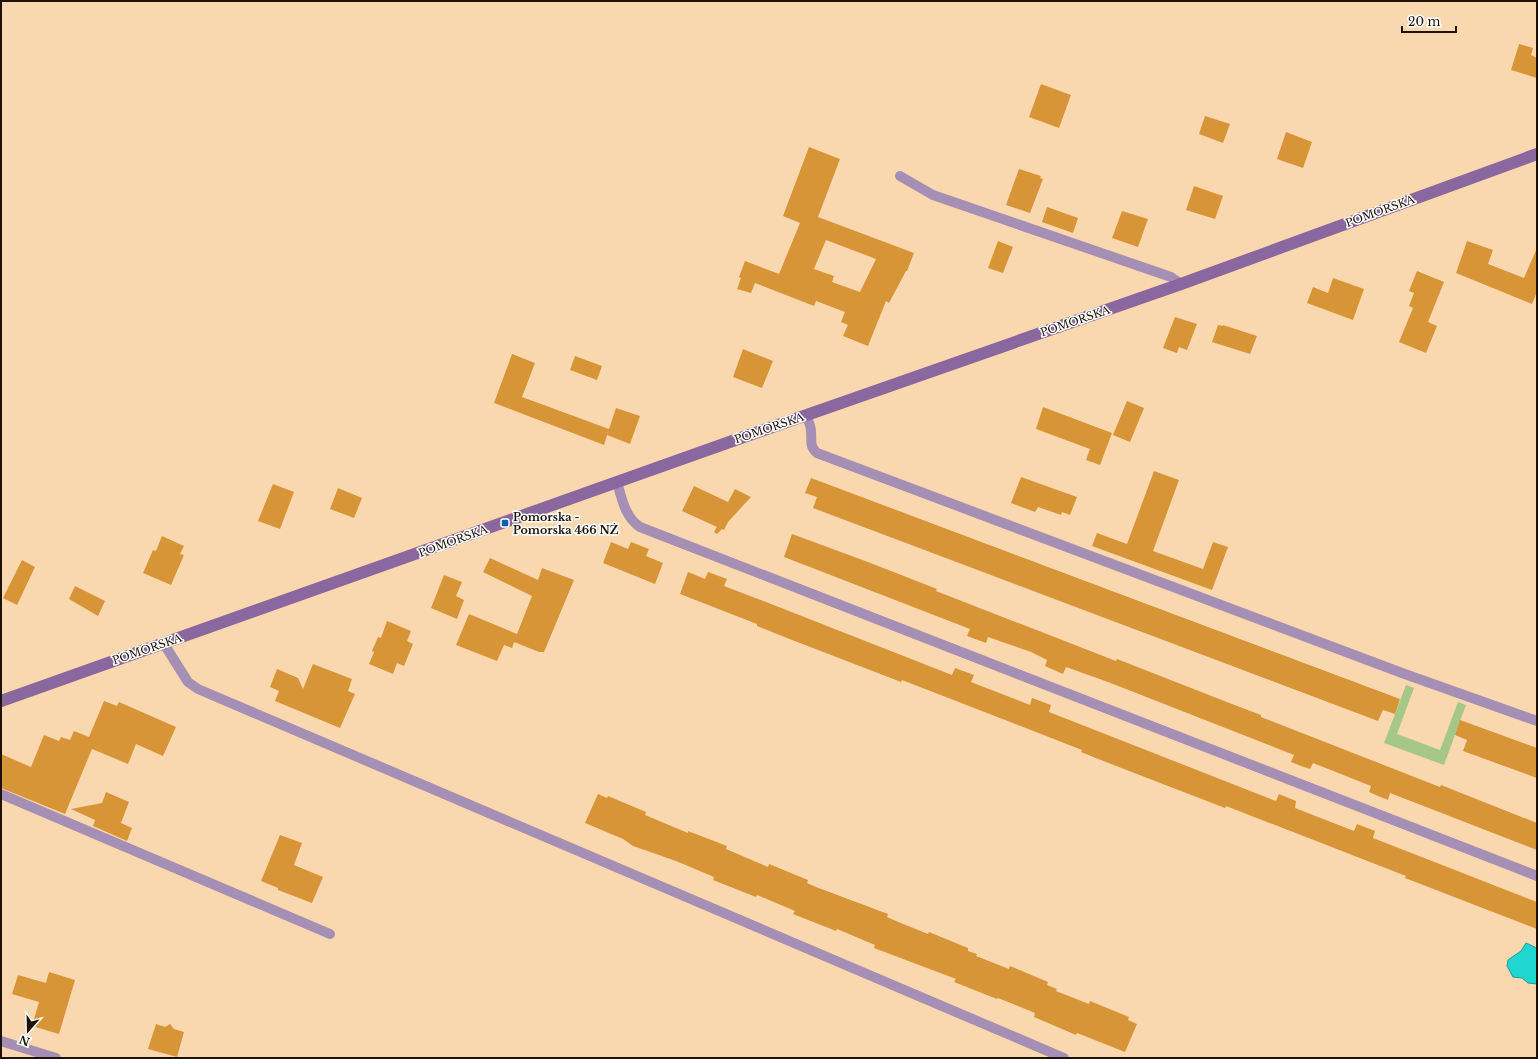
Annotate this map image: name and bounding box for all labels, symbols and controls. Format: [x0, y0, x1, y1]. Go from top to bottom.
scale bar [1402, 8, 1456, 34]
text: 20 m [1408, 14, 1440, 29]
street label: POMORSKA [1343, 192, 1417, 230]
street label: POMORSKA [1038, 302, 1112, 339]
street label: POMORSKA [732, 409, 806, 446]
place label: Pomorska - Pomorska 466 NŻ [513, 510, 619, 537]
marker: Pomorska - Pomorska 466 NŻ [500, 518, 510, 528]
street label: POMORSKA [416, 522, 490, 560]
street label: POMORSKA [110, 630, 184, 667]
north arrow [8, 1011, 48, 1051]
text: N [17, 1032, 32, 1049]

